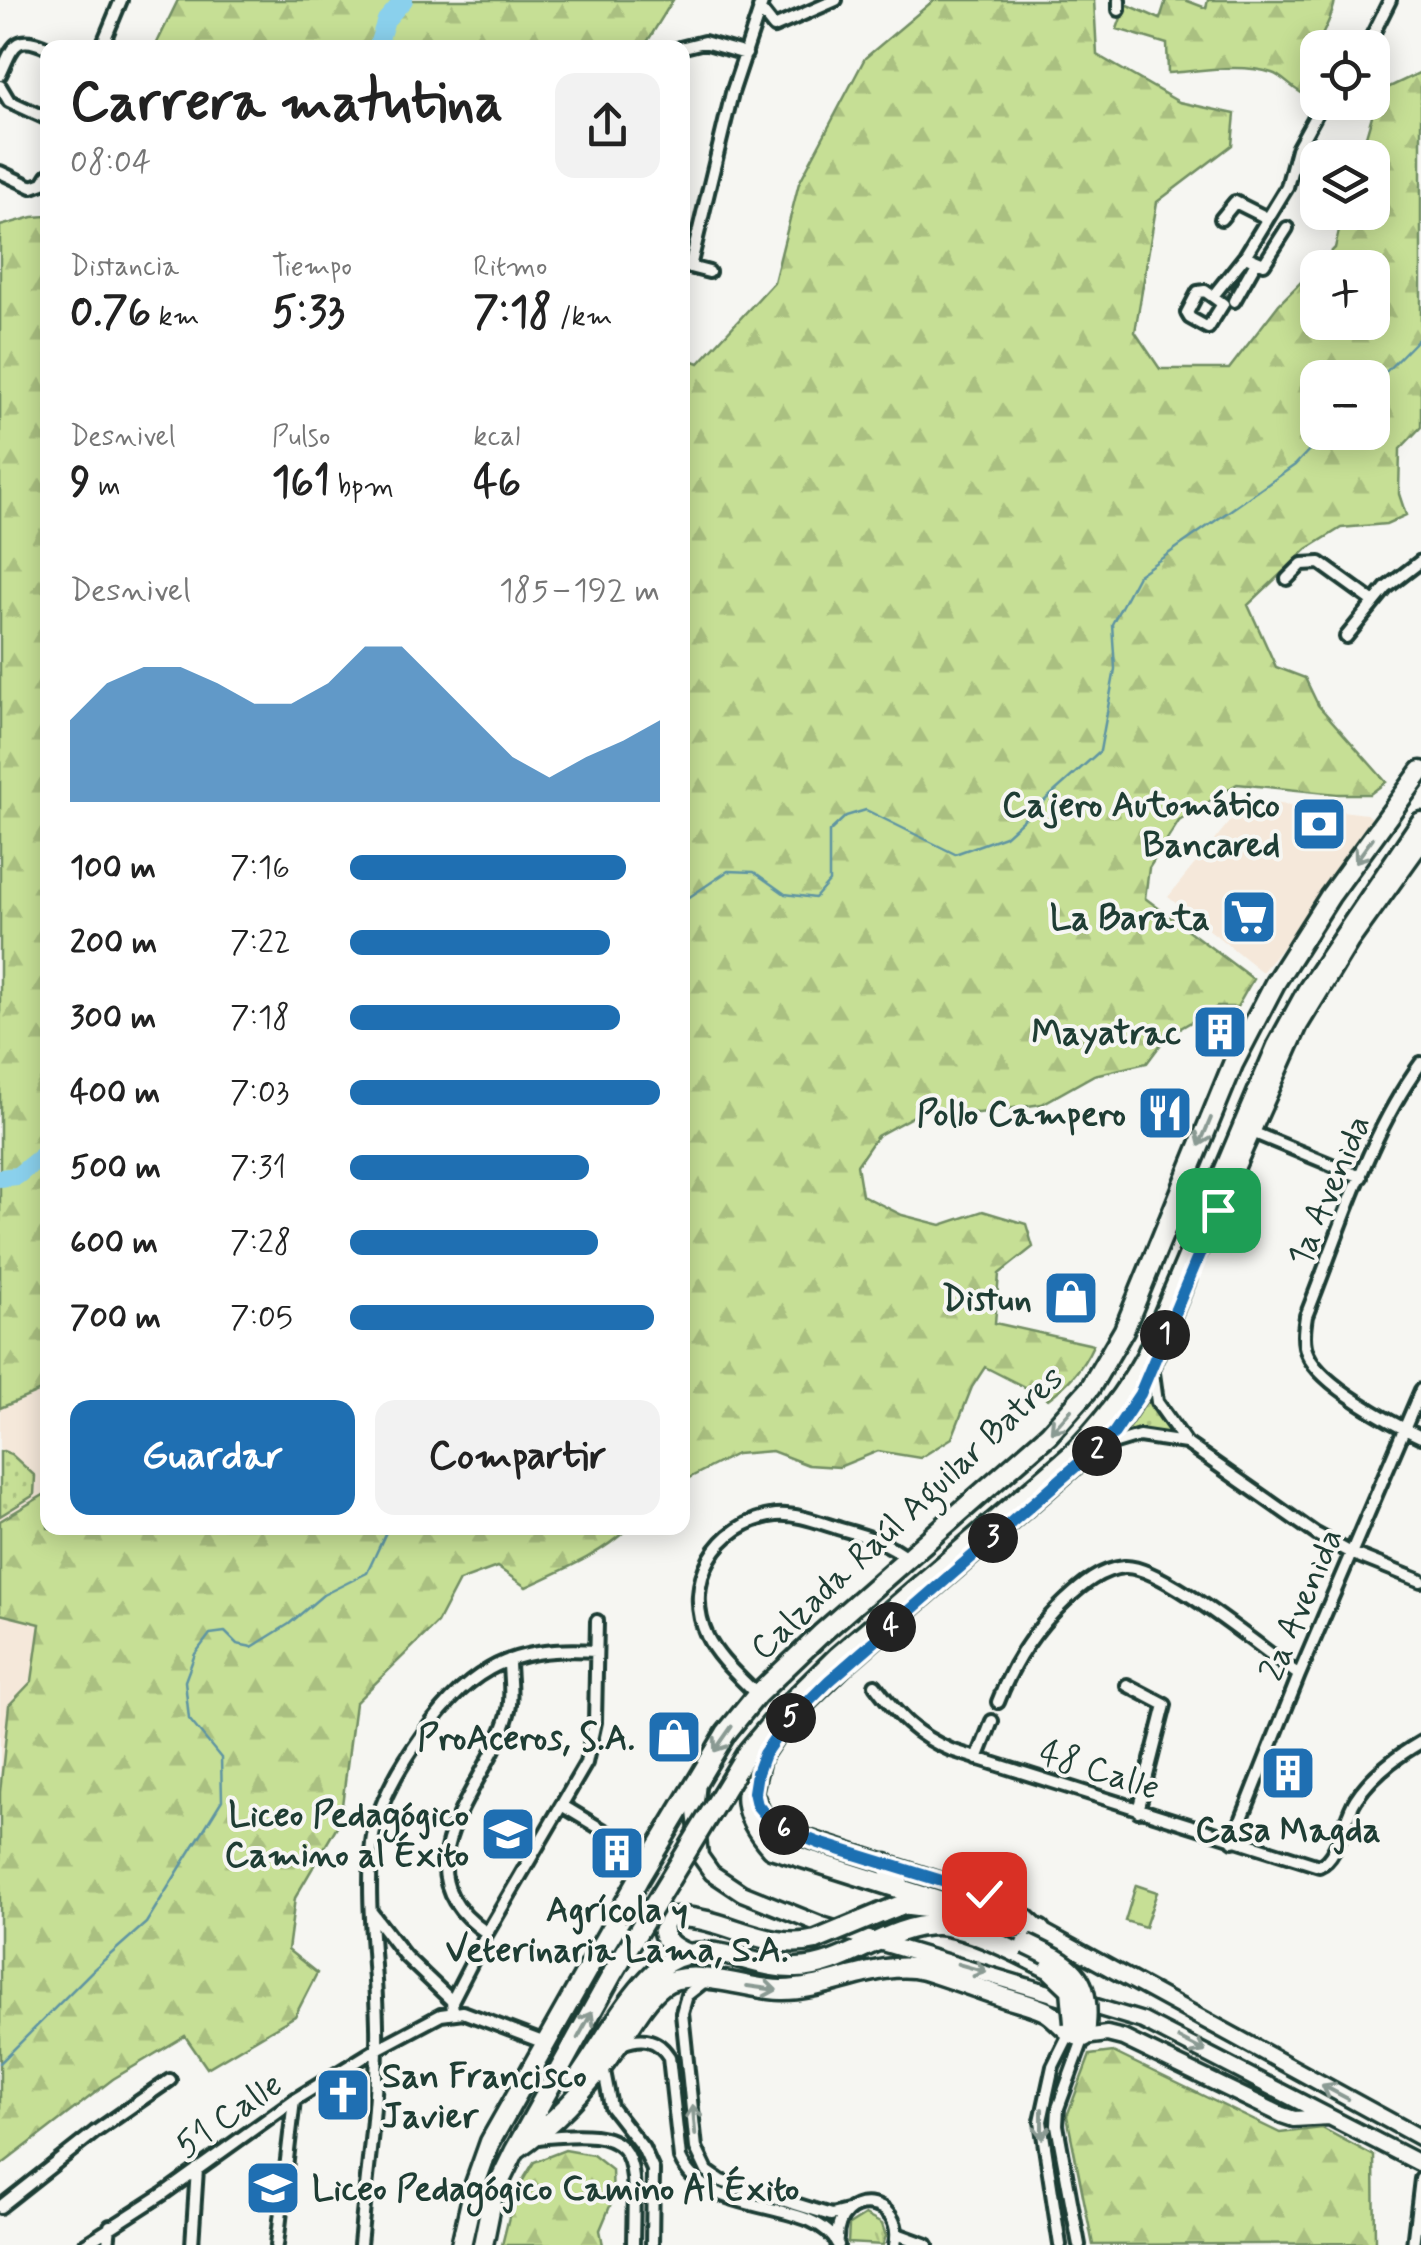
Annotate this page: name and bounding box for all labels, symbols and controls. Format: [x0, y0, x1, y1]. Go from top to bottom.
map controls [1300, 30, 1390, 450]
button: locate [1300, 30, 1390, 120]
text: Carrera matutina [70, 68, 503, 140]
button: share [555, 73, 660, 178]
button: layers [1300, 140, 1390, 230]
text: 08:04 [70, 142, 151, 184]
text: Distancia [70, 249, 179, 286]
text: Tiempo [272, 249, 352, 286]
text: Ritmo [473, 249, 547, 286]
button: + [1300, 250, 1390, 340]
text: 0.76 [70, 286, 151, 341]
text: 5:33 [272, 286, 345, 341]
text: 7:18 [473, 286, 552, 341]
text: km [151, 299, 199, 336]
text: /km [552, 299, 612, 336]
button: − [1300, 360, 1390, 450]
text: Desnivel [70, 419, 176, 456]
text: Pulso [272, 419, 330, 456]
text: kcal [473, 419, 520, 456]
text: 9 [70, 456, 91, 511]
text: 161 [272, 456, 330, 511]
text: 46 [473, 456, 521, 511]
text: m [91, 469, 120, 506]
text: bpm [330, 469, 394, 506]
text: Desnivel [70, 570, 191, 612]
text: 185–192 m [499, 570, 660, 612]
place label: Cajero Automático Bancared [1002, 783, 1280, 869]
bank icon: Cajero Automático Bancared [1289, 794, 1349, 854]
one-way arrow [1354, 836, 1375, 863]
text: 100 m [70, 847, 156, 889]
text: 7:16 [230, 847, 290, 889]
supermarket icon: La Barata [1219, 887, 1279, 947]
place label: La Barata [1050, 896, 1210, 942]
text: 200 m [70, 922, 157, 964]
text: 7:22 [230, 922, 291, 964]
text: 300 m [70, 997, 156, 1039]
text: 7:18 [230, 997, 290, 1039]
building icon: Mayatrac [1190, 1002, 1250, 1062]
place label: Mayatrac [1031, 1011, 1181, 1057]
text: 400 m [70, 1072, 160, 1114]
text: 7:03 [230, 1072, 289, 1114]
restaurant icon: Pollo Campero [1135, 1083, 1195, 1143]
place label: Pollo Campero [917, 1092, 1126, 1138]
street label: 1a Avenida [1277, 1108, 1382, 1273]
one-way arrow [1195, 1116, 1213, 1147]
text: 500 m [70, 1147, 161, 1189]
text: 7:31 [230, 1147, 286, 1189]
pin [1176, 1168, 1261, 1253]
icon: arrive [1191, 1183, 1246, 1238]
text: 600 m [70, 1222, 158, 1264]
text: 7:28 [230, 1222, 291, 1264]
shop icon: Distun [1041, 1268, 1101, 1328]
place label: Distun [942, 1277, 1032, 1323]
text: 700 m [70, 1297, 161, 1339]
text: 7:05 [230, 1297, 293, 1339]
pin: 1 [1140, 1310, 1190, 1360]
text: 1 [1159, 1316, 1171, 1353]
street label: Calzada Raúl Aguilar Batres [741, 1356, 1077, 1674]
button: Guardar [70, 1400, 355, 1515]
button: Compartir [375, 1400, 660, 1515]
one-way arrow [1049, 1408, 1072, 1433]
pin: 2 [1072, 1426, 1122, 1476]
text: 2 [1090, 1432, 1104, 1469]
pin: 3 [968, 1513, 1018, 1563]
text: 3 [987, 1519, 999, 1556]
street label: 2a Avenida [1249, 1521, 1355, 1688]
pin: 4 [866, 1602, 916, 1652]
text: 4 [883, 1608, 899, 1645]
pin: 5 [766, 1693, 816, 1743]
text: 5 [783, 1699, 799, 1736]
shop icon: ProAceros, S.A. [644, 1707, 704, 1767]
place label: ProAceros, S.A. [418, 1716, 635, 1762]
one-way arrow [713, 1725, 734, 1752]
street label: 48 Calle [1033, 1730, 1166, 1812]
building icon: Casa Magda [1258, 1743, 1318, 1803]
place label: Liceo Pedagógico Camino al Éxito [224, 1793, 469, 1879]
school or university icon: Liceo Pedagógico Camino al Éxito [478, 1804, 538, 1864]
pin: 6 [759, 1805, 809, 1855]
place label: Casa Magda [1195, 1808, 1381, 1855]
text: 6 [777, 1811, 791, 1848]
building icon: Agrícola y Veterinaria Lama, S.A. [587, 1823, 647, 1883]
pin [942, 1852, 1027, 1937]
icon: check [957, 1867, 1012, 1922]
place label: Agrícola y Veterinaria Lama, S.A. [445, 1888, 789, 1974]
one-way arrow [956, 1960, 987, 1978]
one-way arrow [746, 1979, 778, 1997]
one-way arrow [575, 2011, 595, 2040]
one-way arrow [1177, 2036, 1206, 2055]
place label: San Francisco Javier [382, 2054, 587, 2140]
street label: 51 Calle [166, 2062, 292, 2169]
church icon: San Francisco Javier [313, 2065, 373, 2125]
one-way arrow [1321, 2082, 1351, 2101]
one-way arrow [685, 2105, 704, 2137]
one-way arrow [1032, 2106, 1052, 2139]
school or university icon: Liceo Pedagógico Camino Al Éxito [243, 2158, 303, 2218]
place label: Liceo Pedagógico Camino Al Éxito [312, 2165, 799, 2217]

